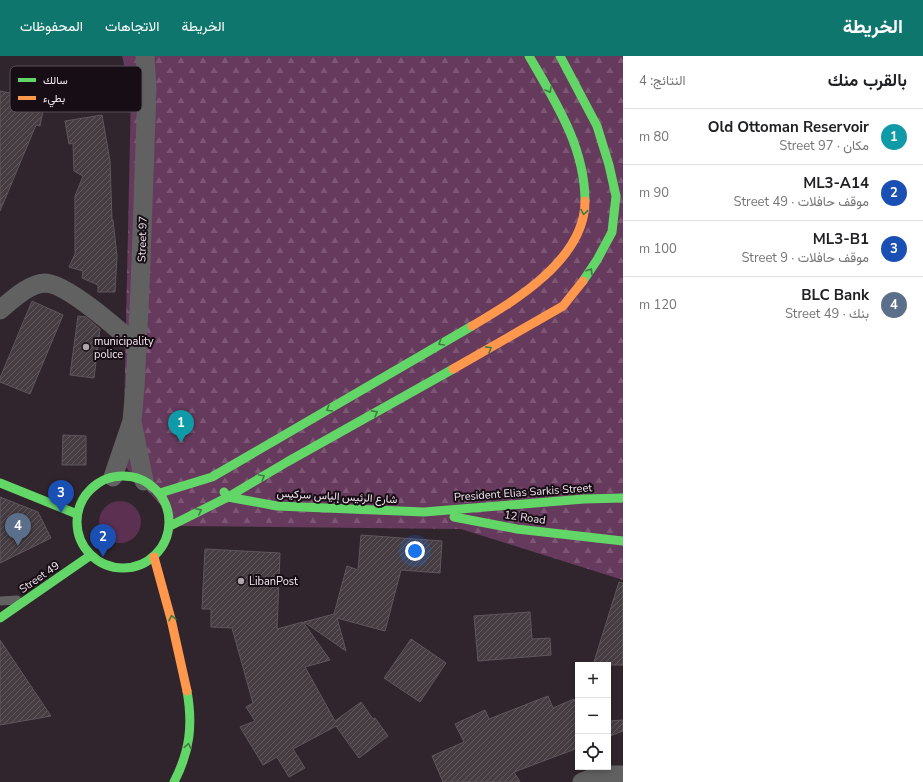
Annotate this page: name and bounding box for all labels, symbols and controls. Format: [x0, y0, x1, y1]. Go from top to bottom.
text: الخريطة [843, 14, 903, 40]
text: المحفوظات [20, 17, 83, 36]
text: الاتجاهات [105, 17, 159, 36]
text: الخريطة [181, 17, 225, 36]
legend [10, 66, 142, 112]
text: بالقرب منك [828, 69, 907, 92]
text: النتائج: 4 [639, 72, 686, 90]
text: سالك [43, 73, 68, 88]
one-way arrow [544, 86, 551, 93]
text: بطيء [43, 91, 65, 108]
text: Old Ottoman Reservoir [708, 117, 869, 137]
text: 80 m [639, 128, 669, 146]
text: 1 [890, 128, 898, 146]
text: مكان · Street 97 [779, 137, 869, 155]
text: ML3-A14 [803, 173, 869, 193]
text: 90 m [639, 184, 669, 202]
text: 2 [890, 184, 898, 202]
text: موقف حافلات · Street 49 [734, 193, 869, 211]
one-way arrow [580, 209, 589, 215]
street label: Street 97 [134, 216, 151, 262]
text: ML3-B1 [813, 229, 869, 249]
text: 100 m [639, 240, 677, 258]
text: 3 [890, 240, 898, 258]
text: موقف حافلات · Street 9 [741, 249, 869, 267]
one-way arrow [585, 268, 593, 275]
text: BLC Bank [801, 285, 869, 305]
text: 120 m [639, 296, 677, 314]
text: 4 [890, 296, 898, 314]
text: بنك · Street 49 [785, 305, 869, 323]
place label: municipality police [94, 334, 154, 362]
one-way arrow [438, 339, 446, 346]
marker: municipality police [81, 342, 91, 352]
one-way arrow [484, 347, 492, 354]
one-way arrow [326, 404, 333, 411]
pin: 1 [168, 410, 194, 443]
one-way arrow [371, 411, 378, 418]
one-way arrow [258, 474, 265, 481]
pin: 3 [48, 480, 74, 513]
street label: President Elias Sarkis Street [453, 480, 593, 505]
street label: شارع الرئيس إلياس سركيس [276, 486, 398, 507]
street label: 12 Road [503, 507, 547, 528]
one-way arrow [195, 508, 202, 516]
pin: 4 [5, 513, 31, 546]
pin: 2 [90, 524, 116, 557]
your location [405, 541, 425, 561]
street label: Street 49 [16, 558, 62, 597]
place label: LibanPost [249, 574, 298, 589]
marker: LibanPost [236, 576, 246, 586]
one-way arrow [168, 615, 176, 621]
map controls [575, 662, 611, 770]
button: + [575, 662, 611, 698]
button: − [575, 698, 611, 734]
button: locate [575, 734, 611, 770]
one-way arrow [183, 743, 192, 749]

